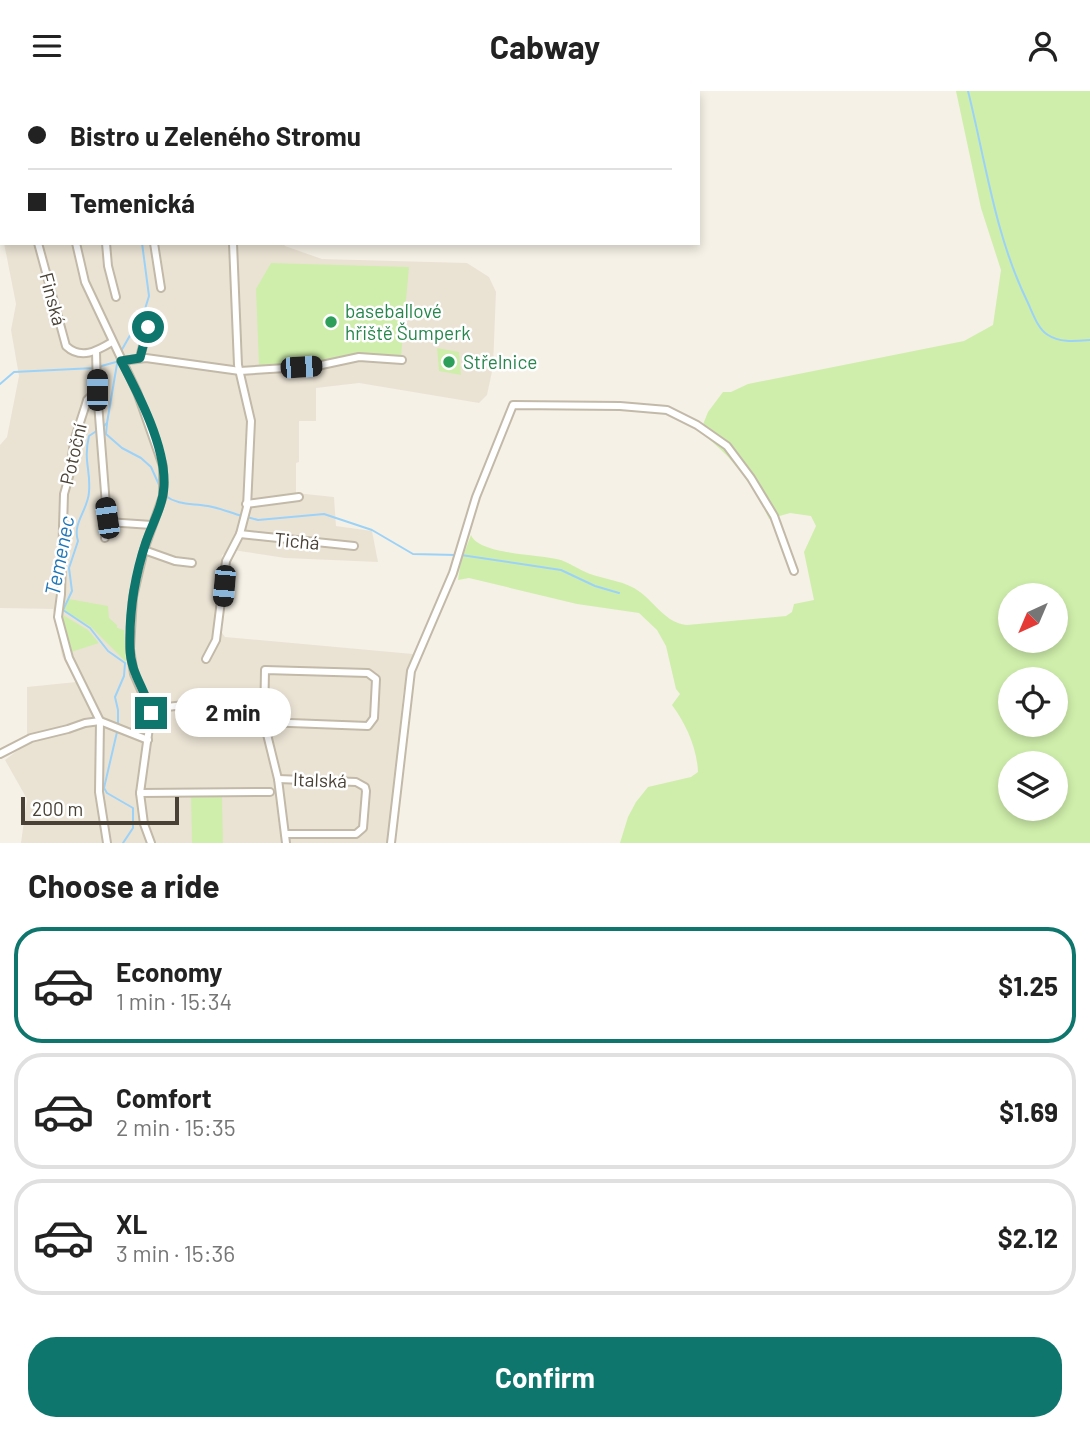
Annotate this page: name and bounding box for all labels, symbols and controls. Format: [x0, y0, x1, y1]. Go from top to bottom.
icon: menu [28, 27, 66, 65]
text: Cabway [490, 27, 600, 65]
icon: person [1024, 27, 1062, 65]
text: Bistro u Zeleného Stromu [70, 120, 361, 151]
text: Temenická [70, 187, 195, 218]
street label: Finská [35, 270, 72, 328]
place label: baseballové hřiště Šumperk [345, 299, 471, 344]
route start [132, 311, 164, 343]
marker: baseballové hřiště Šumperk [323, 314, 339, 330]
place label: Střelnice [463, 350, 537, 373]
marker: Střelnice [441, 354, 457, 370]
car [280, 355, 323, 379]
car [87, 369, 108, 411]
street label: Potoční [54, 421, 91, 487]
car [94, 496, 121, 540]
water label: Temenec [39, 513, 79, 598]
street label: Tichá [274, 527, 321, 554]
car [212, 564, 237, 608]
north arrow [998, 583, 1068, 653]
map controls [998, 583, 1068, 821]
button: locate [998, 667, 1068, 737]
callout: 2 min [176, 689, 291, 737]
route end [135, 697, 167, 729]
text: 2 min [205, 698, 261, 726]
button: layers [998, 751, 1068, 821]
street label: Italská [293, 767, 347, 792]
scale bar [21, 794, 178, 826]
text: 200 m [32, 797, 83, 820]
text: Choose a ride [28, 866, 220, 904]
icon: car [32, 954, 95, 1017]
text: Economy [116, 956, 222, 987]
text: $1.25 [998, 970, 1058, 1001]
text: 1 min · 15:34 [116, 987, 232, 1015]
icon: car [32, 1080, 95, 1143]
text: Comfort [116, 1082, 212, 1113]
text: $1.69 [999, 1096, 1058, 1127]
text: 2 min · 15:35 [116, 1113, 236, 1141]
icon: car [32, 1206, 95, 1269]
text: XL [116, 1208, 147, 1239]
text: $2.12 [998, 1222, 1058, 1253]
text: 3 min · 15:36 [116, 1239, 235, 1267]
button: Confirm [28, 1337, 1062, 1417]

